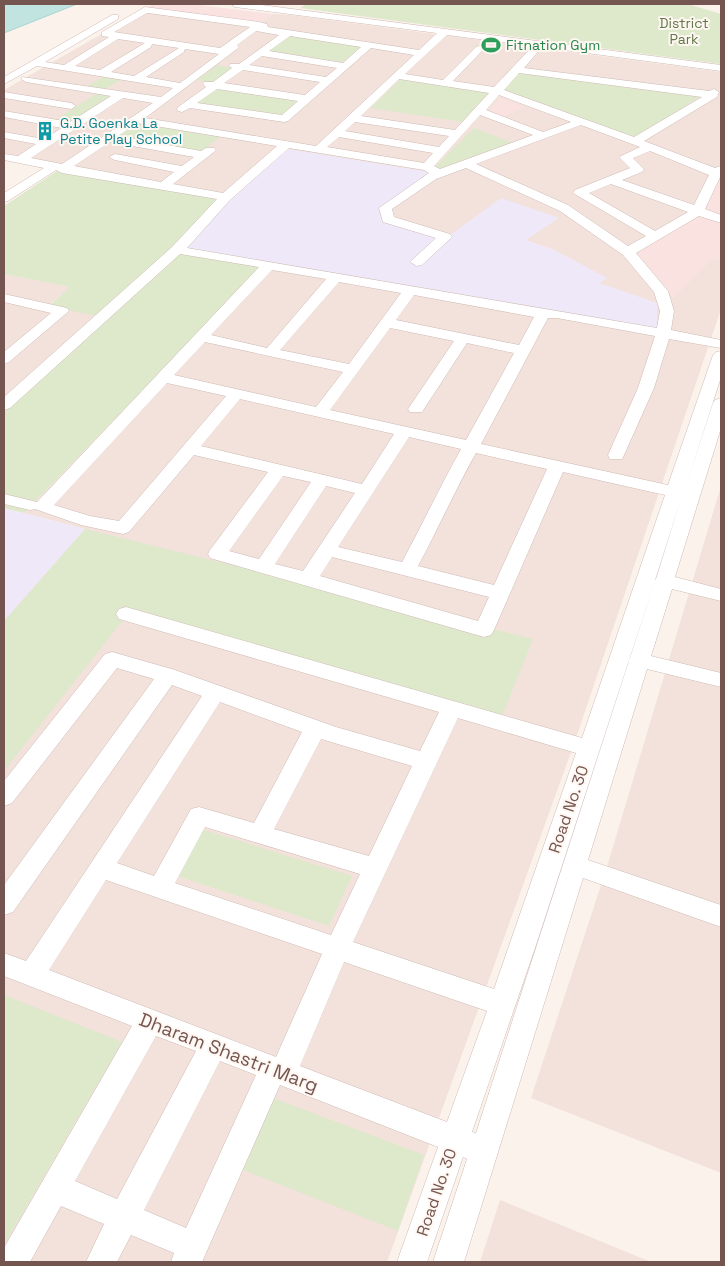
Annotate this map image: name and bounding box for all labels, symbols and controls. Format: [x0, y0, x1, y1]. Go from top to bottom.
park label: District Park [659, 14, 709, 48]
sports icon: Fitnation Gym [480, 34, 502, 56]
place label: Fitnation Gym [506, 36, 600, 54]
place label: G.D. Goenka La Petite Play School [60, 114, 182, 148]
building icon: G.D. Goenka La Petite Play School [34, 120, 56, 142]
street label: Road No. 30 [544, 763, 593, 856]
street label: Dharam Shastri Marg [136, 1007, 322, 1098]
street label: Road No. 30 [412, 1146, 461, 1239]

